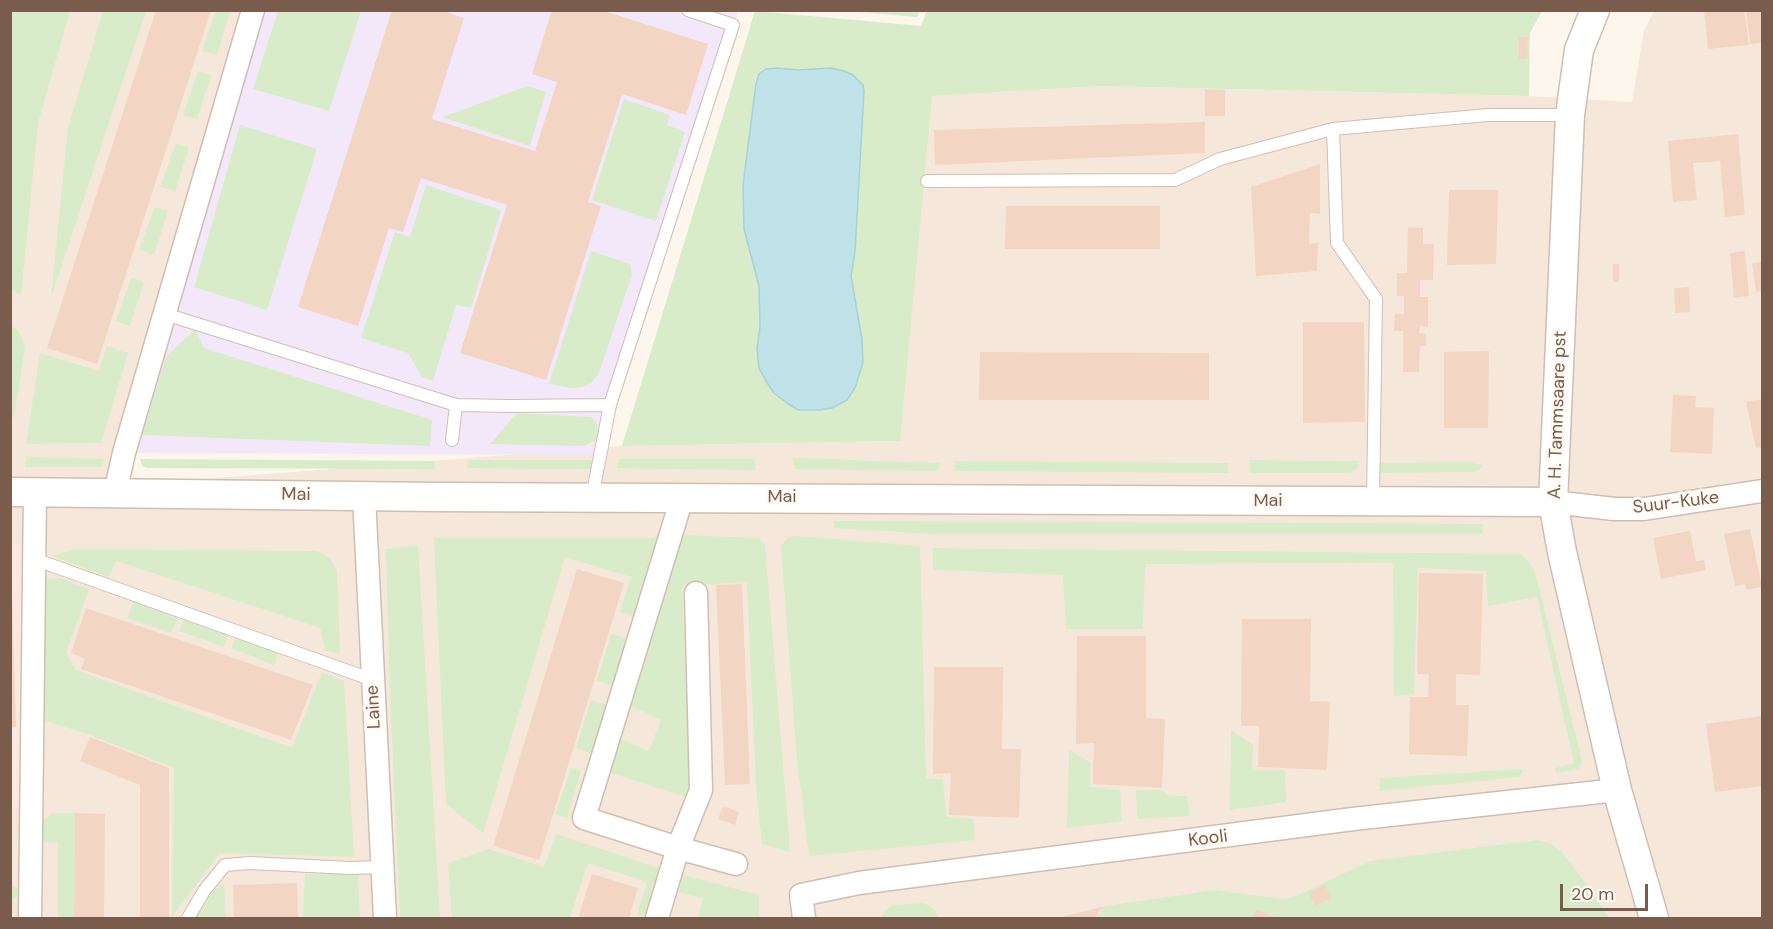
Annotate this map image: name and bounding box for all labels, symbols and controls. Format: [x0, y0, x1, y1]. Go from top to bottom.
street label: A. H. Tammsaare pst [1544, 330, 1572, 500]
street label: Mai [281, 484, 311, 506]
street label: Mai [767, 486, 797, 508]
street label: Suur-Kuke [1632, 487, 1720, 519]
street label: Mai [1253, 490, 1283, 512]
street label: Laine [362, 684, 386, 730]
street label: Kooli [1187, 826, 1229, 852]
scale bar [1563, 872, 1652, 910]
text: 20 m [1571, 882, 1614, 906]

